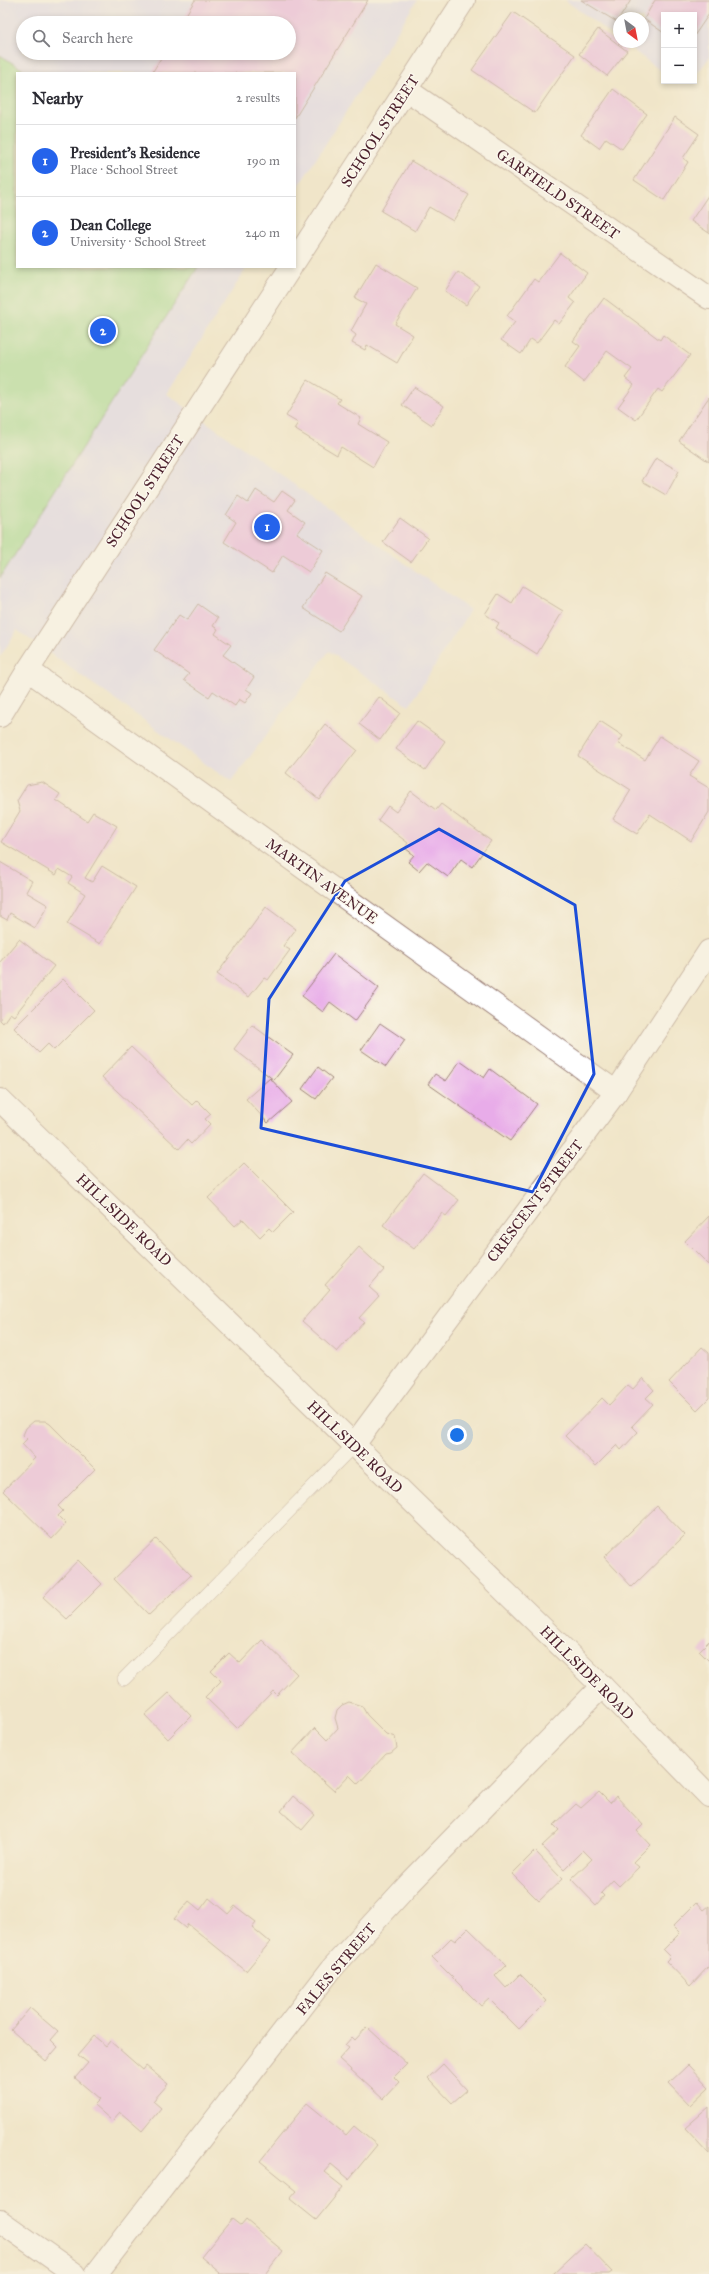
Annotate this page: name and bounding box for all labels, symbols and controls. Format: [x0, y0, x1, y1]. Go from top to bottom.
north arrow [613, 12, 649, 48]
map controls [661, 12, 697, 84]
button: + [661, 12, 697, 48]
search box [16, 16, 296, 60]
icon: search [30, 27, 52, 49]
text: Search here [62, 29, 133, 47]
button: − [661, 48, 697, 84]
street label: SCHOOL STREET [337, 72, 423, 190]
text: Nearby [32, 88, 83, 109]
text: 2 results [236, 90, 280, 106]
text: President's Residence [70, 144, 200, 162]
street label: GARFIELD STREET [493, 145, 623, 243]
text: 1 [42, 153, 48, 169]
text: 190 m [247, 153, 280, 169]
text: Place · School Street [70, 162, 178, 178]
text: Dean College [70, 216, 151, 234]
text: 2 [42, 225, 48, 241]
text: 240 m [245, 225, 280, 241]
text: University · School Street [70, 234, 206, 250]
pin: 2 [90, 316, 116, 346]
street label: SCHOOL STREET [102, 432, 188, 550]
pin: 1 [254, 512, 280, 542]
street label: MARTIN AVENUE [263, 834, 382, 928]
street label: CRESCENT STREET [483, 1136, 587, 1266]
street label: HILLSIDE ROAD [73, 1170, 176, 1270]
street label: HILLSIDE ROAD [304, 1397, 407, 1497]
your location [447, 1425, 467, 1445]
street label: HILLSIDE ROAD [536, 1622, 638, 1724]
street label: FALES STREET [292, 1920, 380, 2018]

